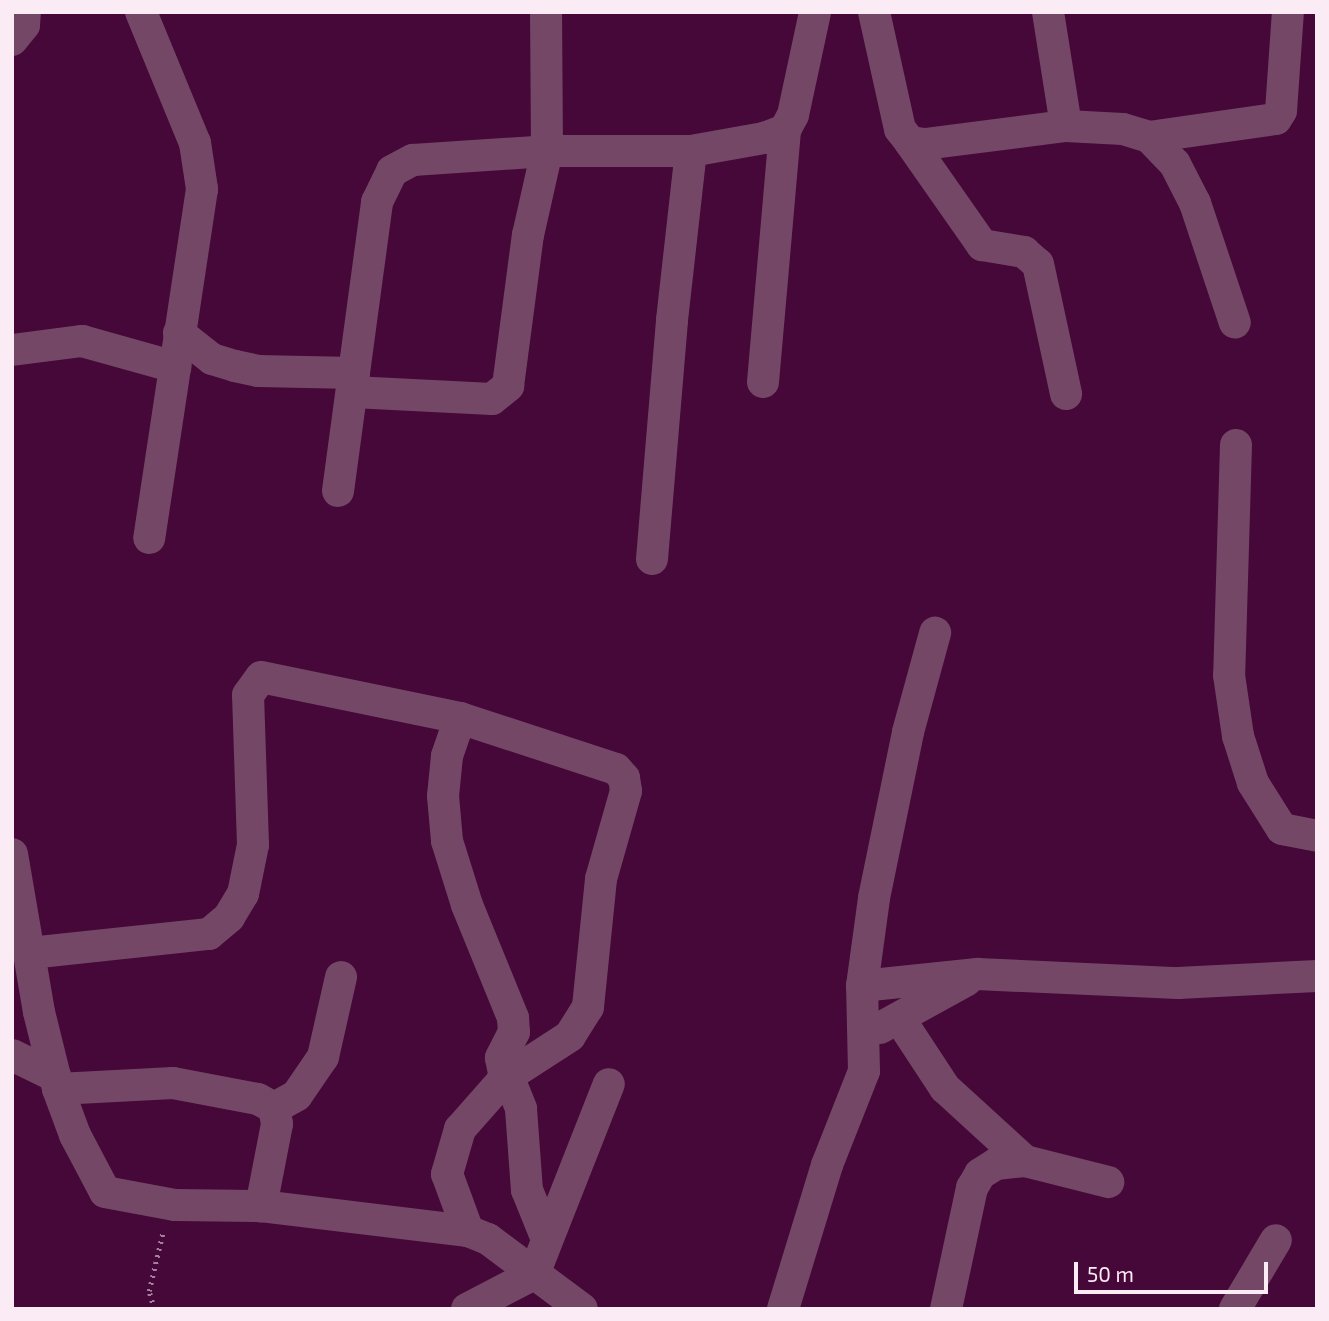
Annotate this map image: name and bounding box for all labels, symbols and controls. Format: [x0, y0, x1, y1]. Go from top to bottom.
scale bar [1077, 1248, 1271, 1292]
text: 50 m [1087, 1261, 1134, 1286]

